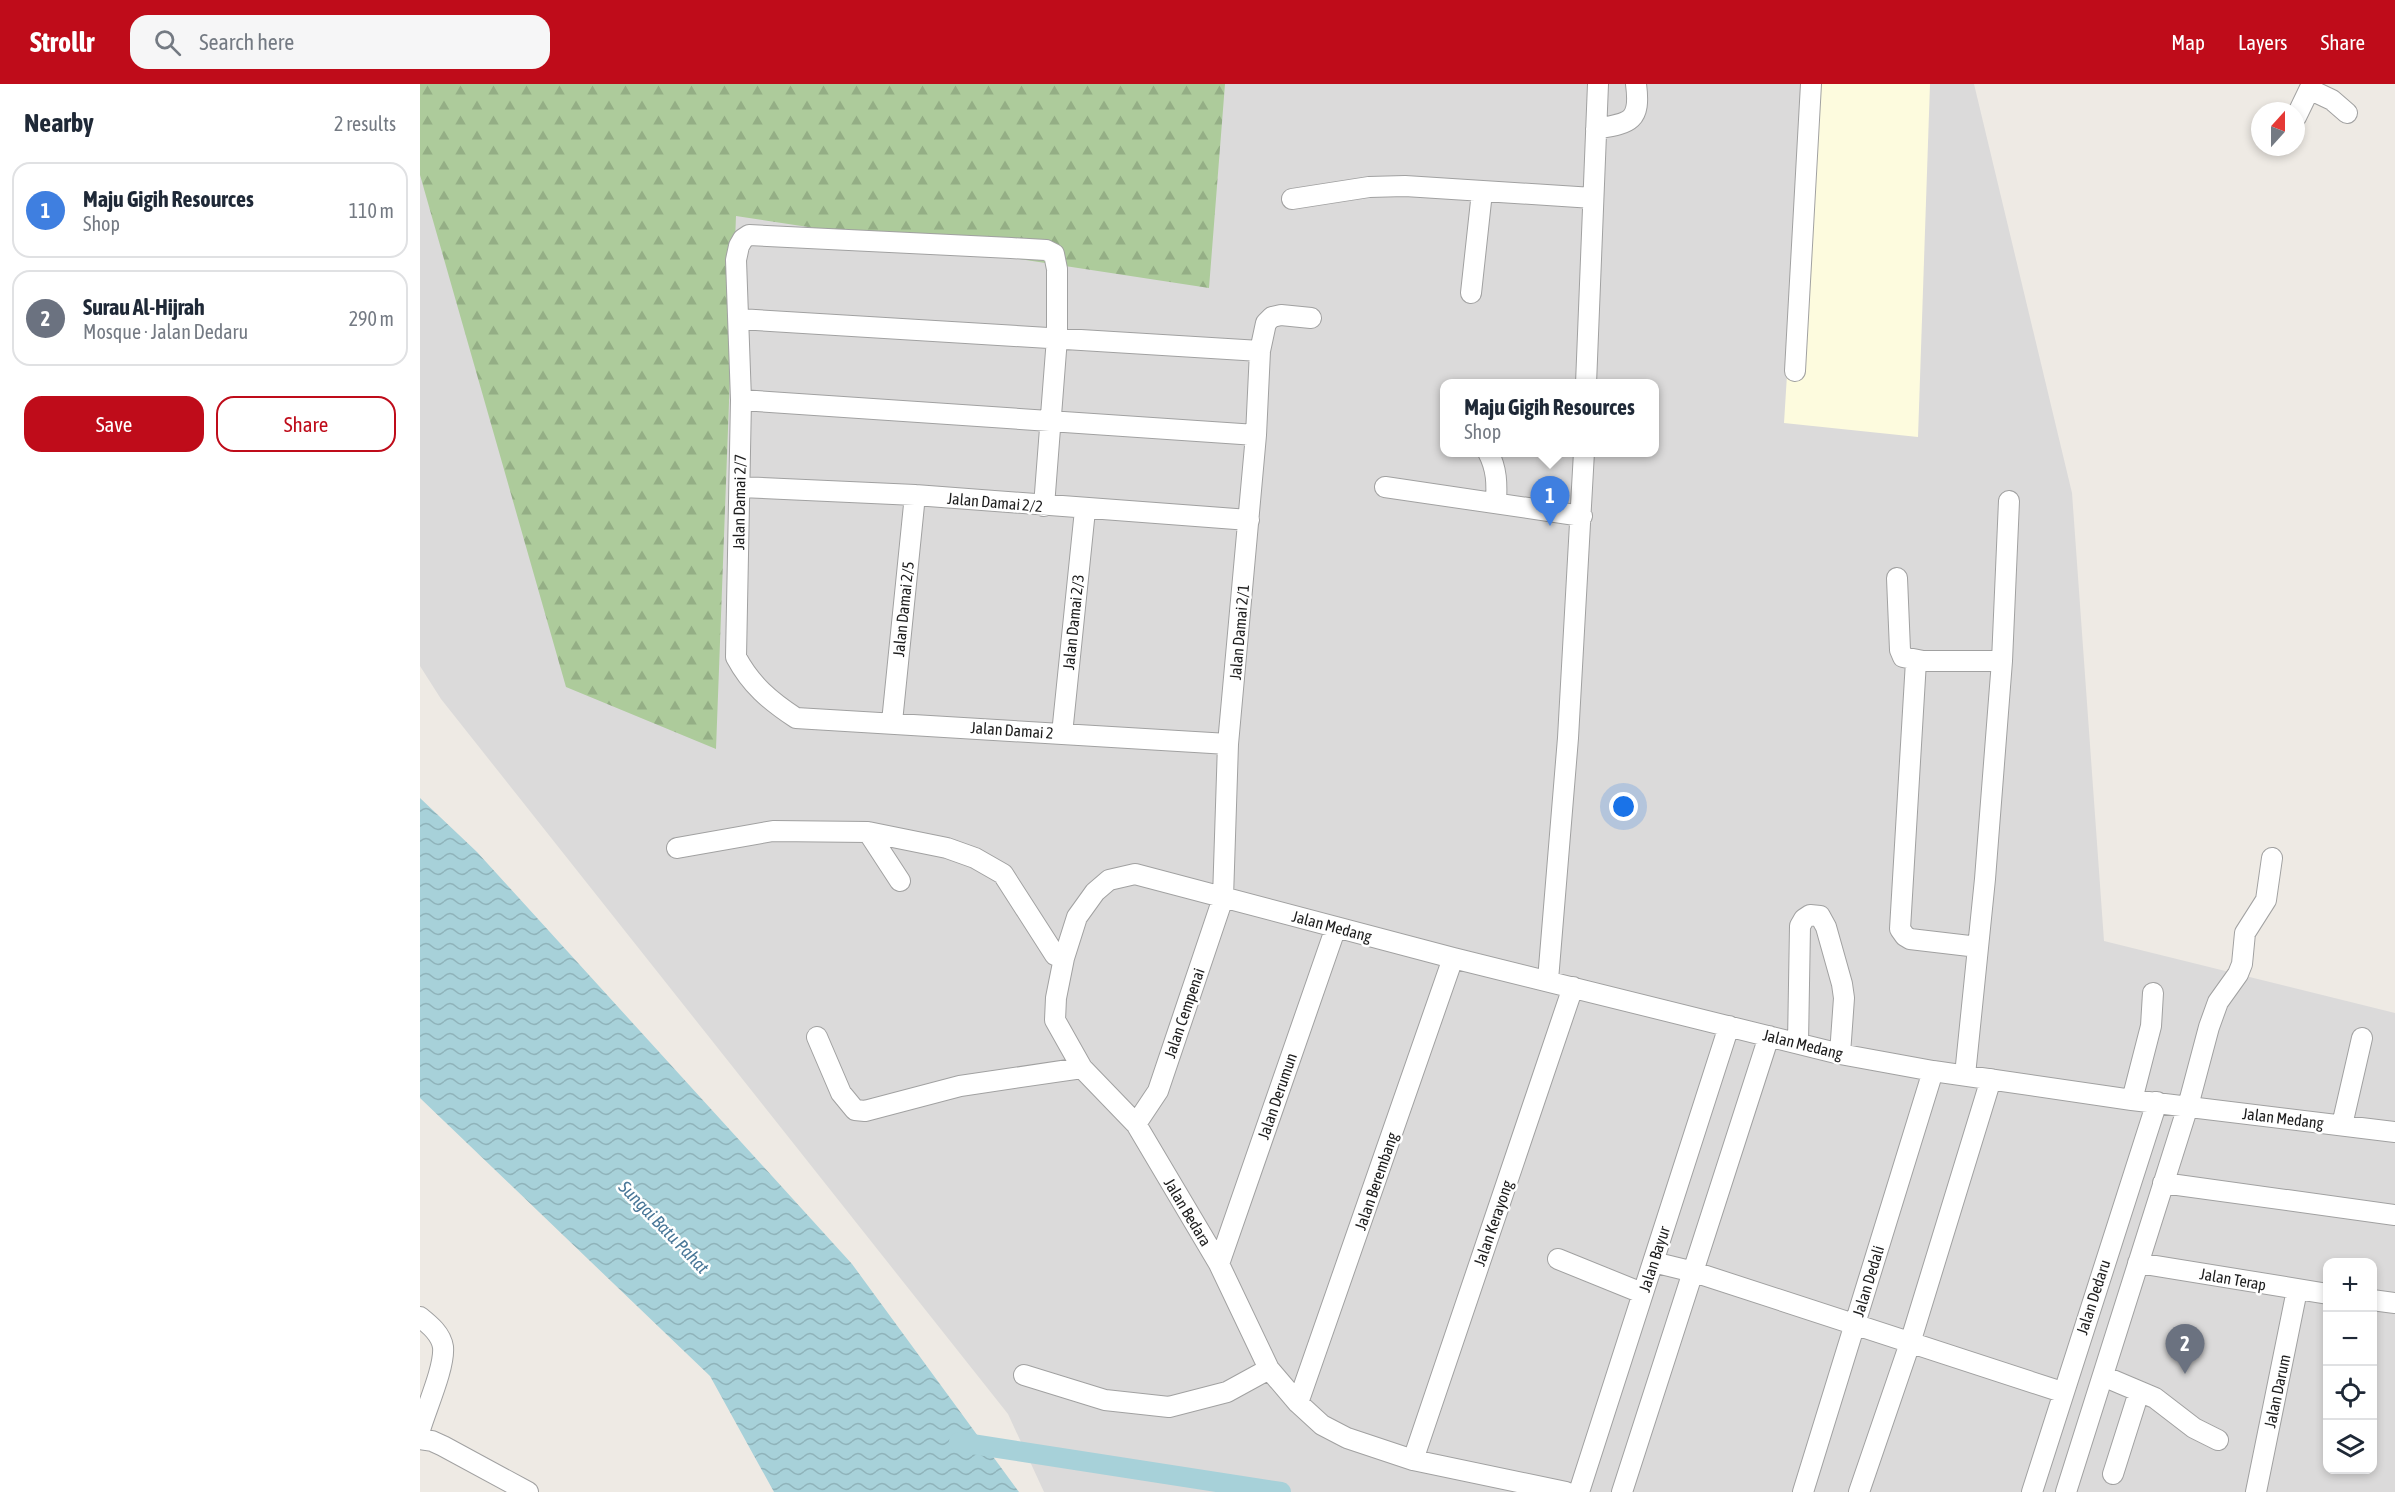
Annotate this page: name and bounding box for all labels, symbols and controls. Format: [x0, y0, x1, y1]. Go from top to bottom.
search box [130, 15, 550, 69]
text: Strollr [30, 26, 94, 58]
icon: search [151, 26, 184, 59]
text: Search here [199, 29, 294, 55]
text: Map [2171, 30, 2205, 54]
text: Layers [2238, 30, 2288, 54]
text: Share [2321, 30, 2365, 54]
north arrow [2251, 102, 2305, 156]
text: Nearby [24, 108, 94, 138]
text: 2 results [334, 112, 396, 135]
text: Maju Gigih Resources [83, 186, 254, 212]
text: 1 [41, 199, 50, 222]
text: 110 m [349, 199, 394, 222]
text: Shop [83, 212, 120, 235]
text: Surau Al-Hijrah [83, 294, 205, 320]
text: 2 [41, 307, 50, 330]
text: 290 m [349, 307, 394, 330]
text: Mosque · Jalan Dedaru [83, 320, 248, 343]
popup [1440, 379, 1659, 457]
text: Maju Gigih Resources [1464, 394, 1635, 420]
button: Save [24, 396, 204, 452]
button: Share [216, 396, 396, 452]
text: Shop [1464, 420, 1501, 443]
street label: Jalan Damai 2/7 [729, 454, 749, 550]
pin: 1 [1530, 476, 1570, 526]
street label: Jalan Damai 2/2 [946, 489, 1044, 515]
street label: Jalan Damai 2/5 [889, 560, 917, 658]
street label: Jalan Damai 2/3 [1059, 573, 1087, 671]
street label: Jalan Damai 2/1 [1226, 583, 1252, 681]
street label: Jalan Damai 2 [970, 718, 1054, 742]
your location [1609, 792, 1638, 821]
street label: Jalan Medang [1290, 907, 1374, 946]
street label: Jalan Cempenai [1160, 966, 1209, 1061]
street label: Jalan Medang [1761, 1025, 1845, 1064]
street label: Jalan Derumun [1254, 1051, 1300, 1141]
street label: Jalan Medang [2241, 1104, 2325, 1133]
street label: Jalan Berembang [1351, 1130, 1402, 1233]
street label: Jalan Bedara [1161, 1175, 1215, 1249]
water label: Sungai Batu Pahat [614, 1176, 714, 1278]
street label: Jalan Kerayong [1470, 1178, 1517, 1269]
street label: Jalan Bayur [1635, 1223, 1674, 1295]
street label: Jalan Dedali [1849, 1243, 1887, 1319]
street label: Jalan Dedaru [2072, 1257, 2114, 1337]
map controls [2323, 1258, 2377, 1474]
button: + [2323, 1258, 2377, 1312]
street label: Jalan Terap [2198, 1264, 2268, 1295]
button: − [2323, 1312, 2377, 1366]
pin: 2 [2166, 1324, 2204, 1374]
street label: Jalan Darum [2260, 1353, 2294, 1429]
button: locate [2323, 1366, 2377, 1420]
button: layers [2323, 1420, 2377, 1474]

